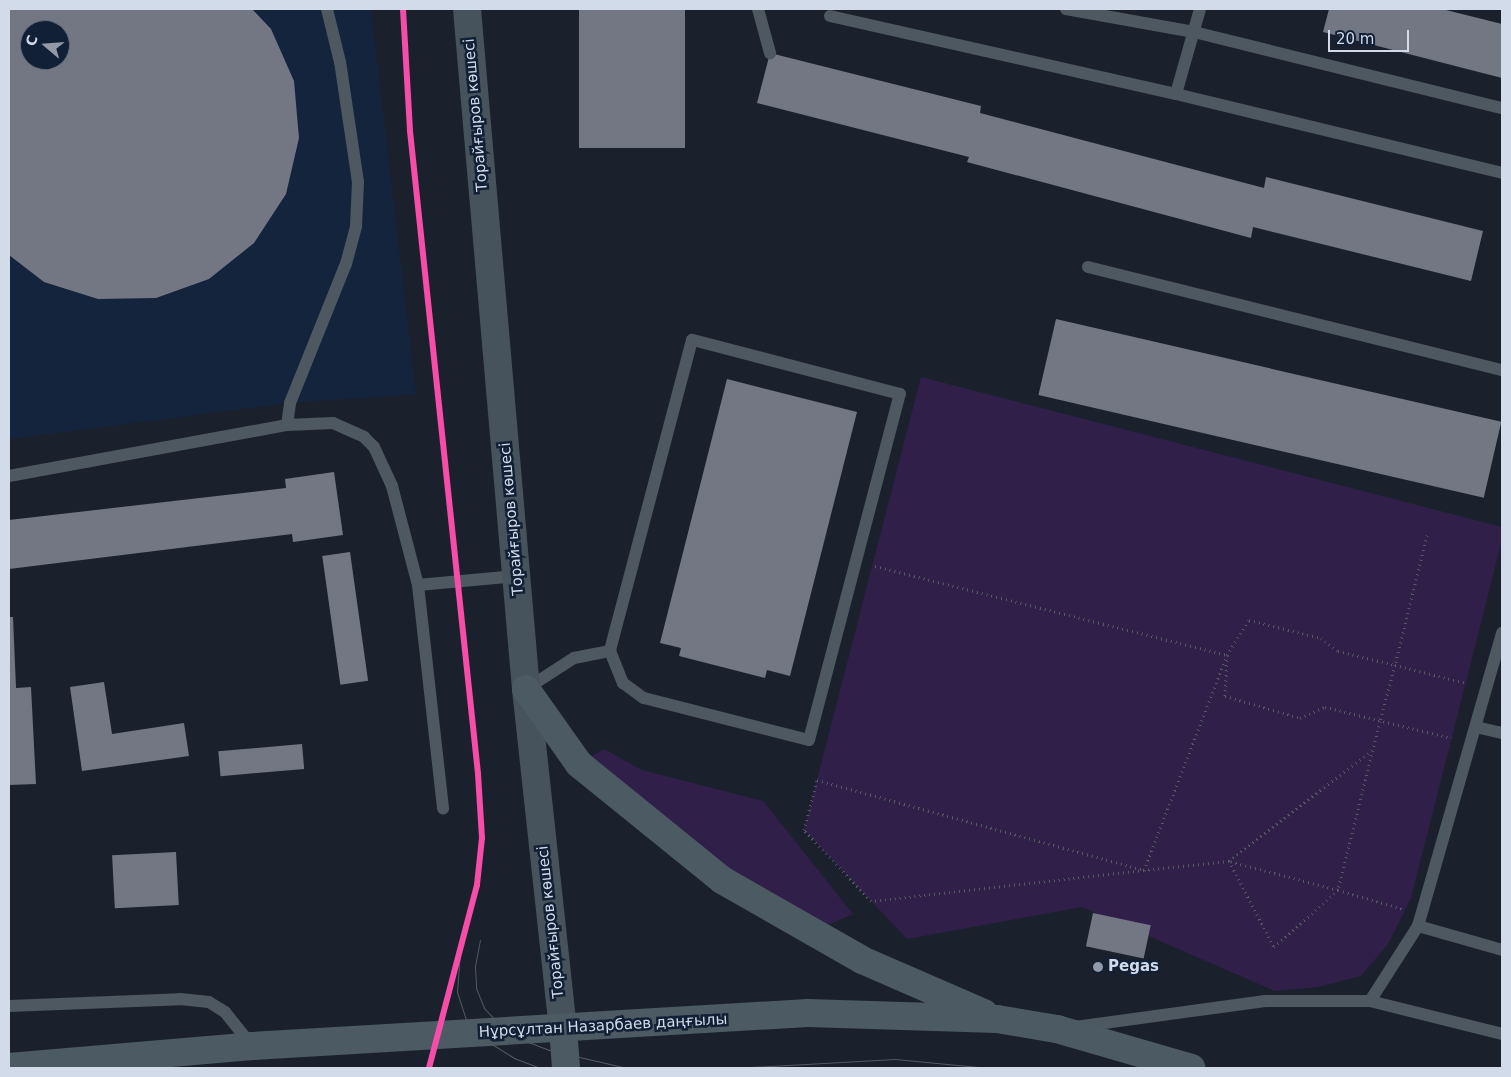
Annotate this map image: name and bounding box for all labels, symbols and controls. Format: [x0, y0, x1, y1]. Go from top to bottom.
north arrow [20, 20, 70, 70]
scale bar [1331, 20, 1412, 52]
text: 20 m [1336, 30, 1374, 48]
text: С [22, 33, 41, 48]
street label: Торайғыров көшесі [460, 38, 492, 192]
street label: Торайғыров көшесі [496, 442, 528, 596]
street label: Торайғыров көшесі [534, 845, 568, 999]
place label: Pegas [1108, 958, 1159, 976]
marker: Pegas [1092, 961, 1104, 973]
street label: Нұрсұлтан Назарбаев даңғылы [478, 1010, 728, 1042]

